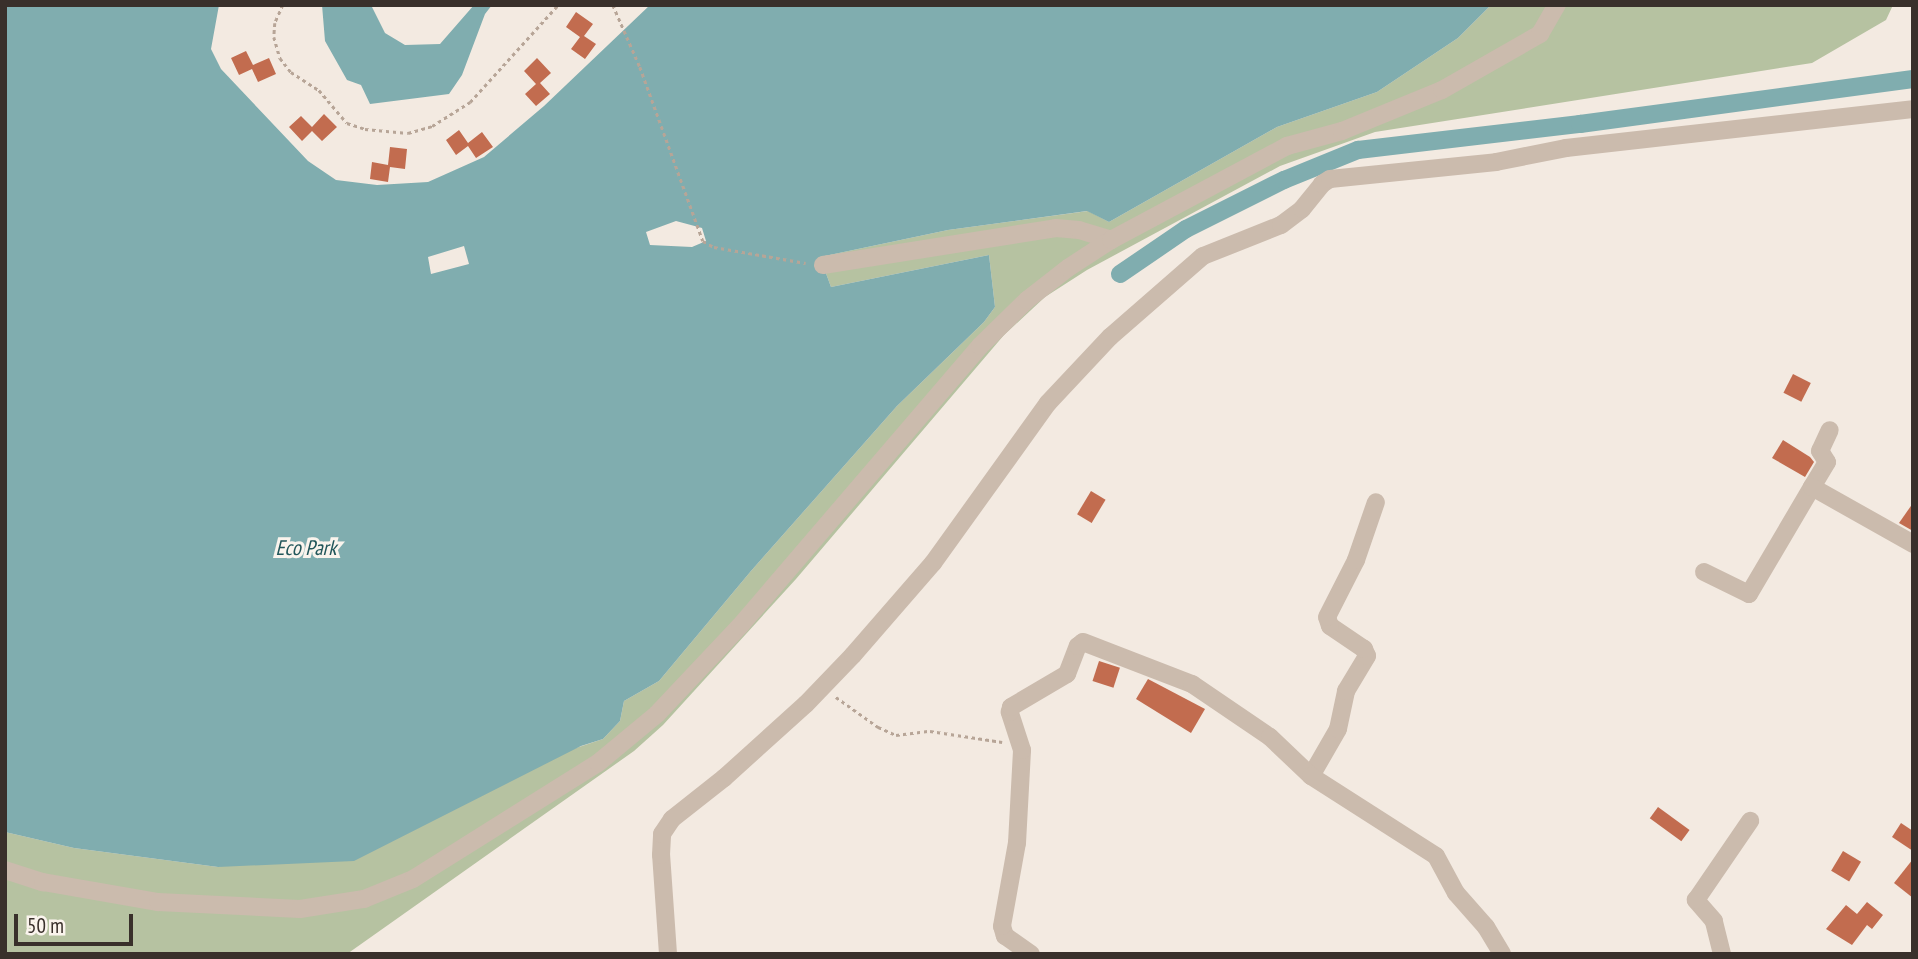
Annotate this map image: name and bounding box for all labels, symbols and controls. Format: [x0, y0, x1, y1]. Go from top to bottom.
water label: Eco Park [276, 535, 336, 561]
scale bar [18, 900, 136, 944]
text: 50 m [27, 912, 64, 939]

